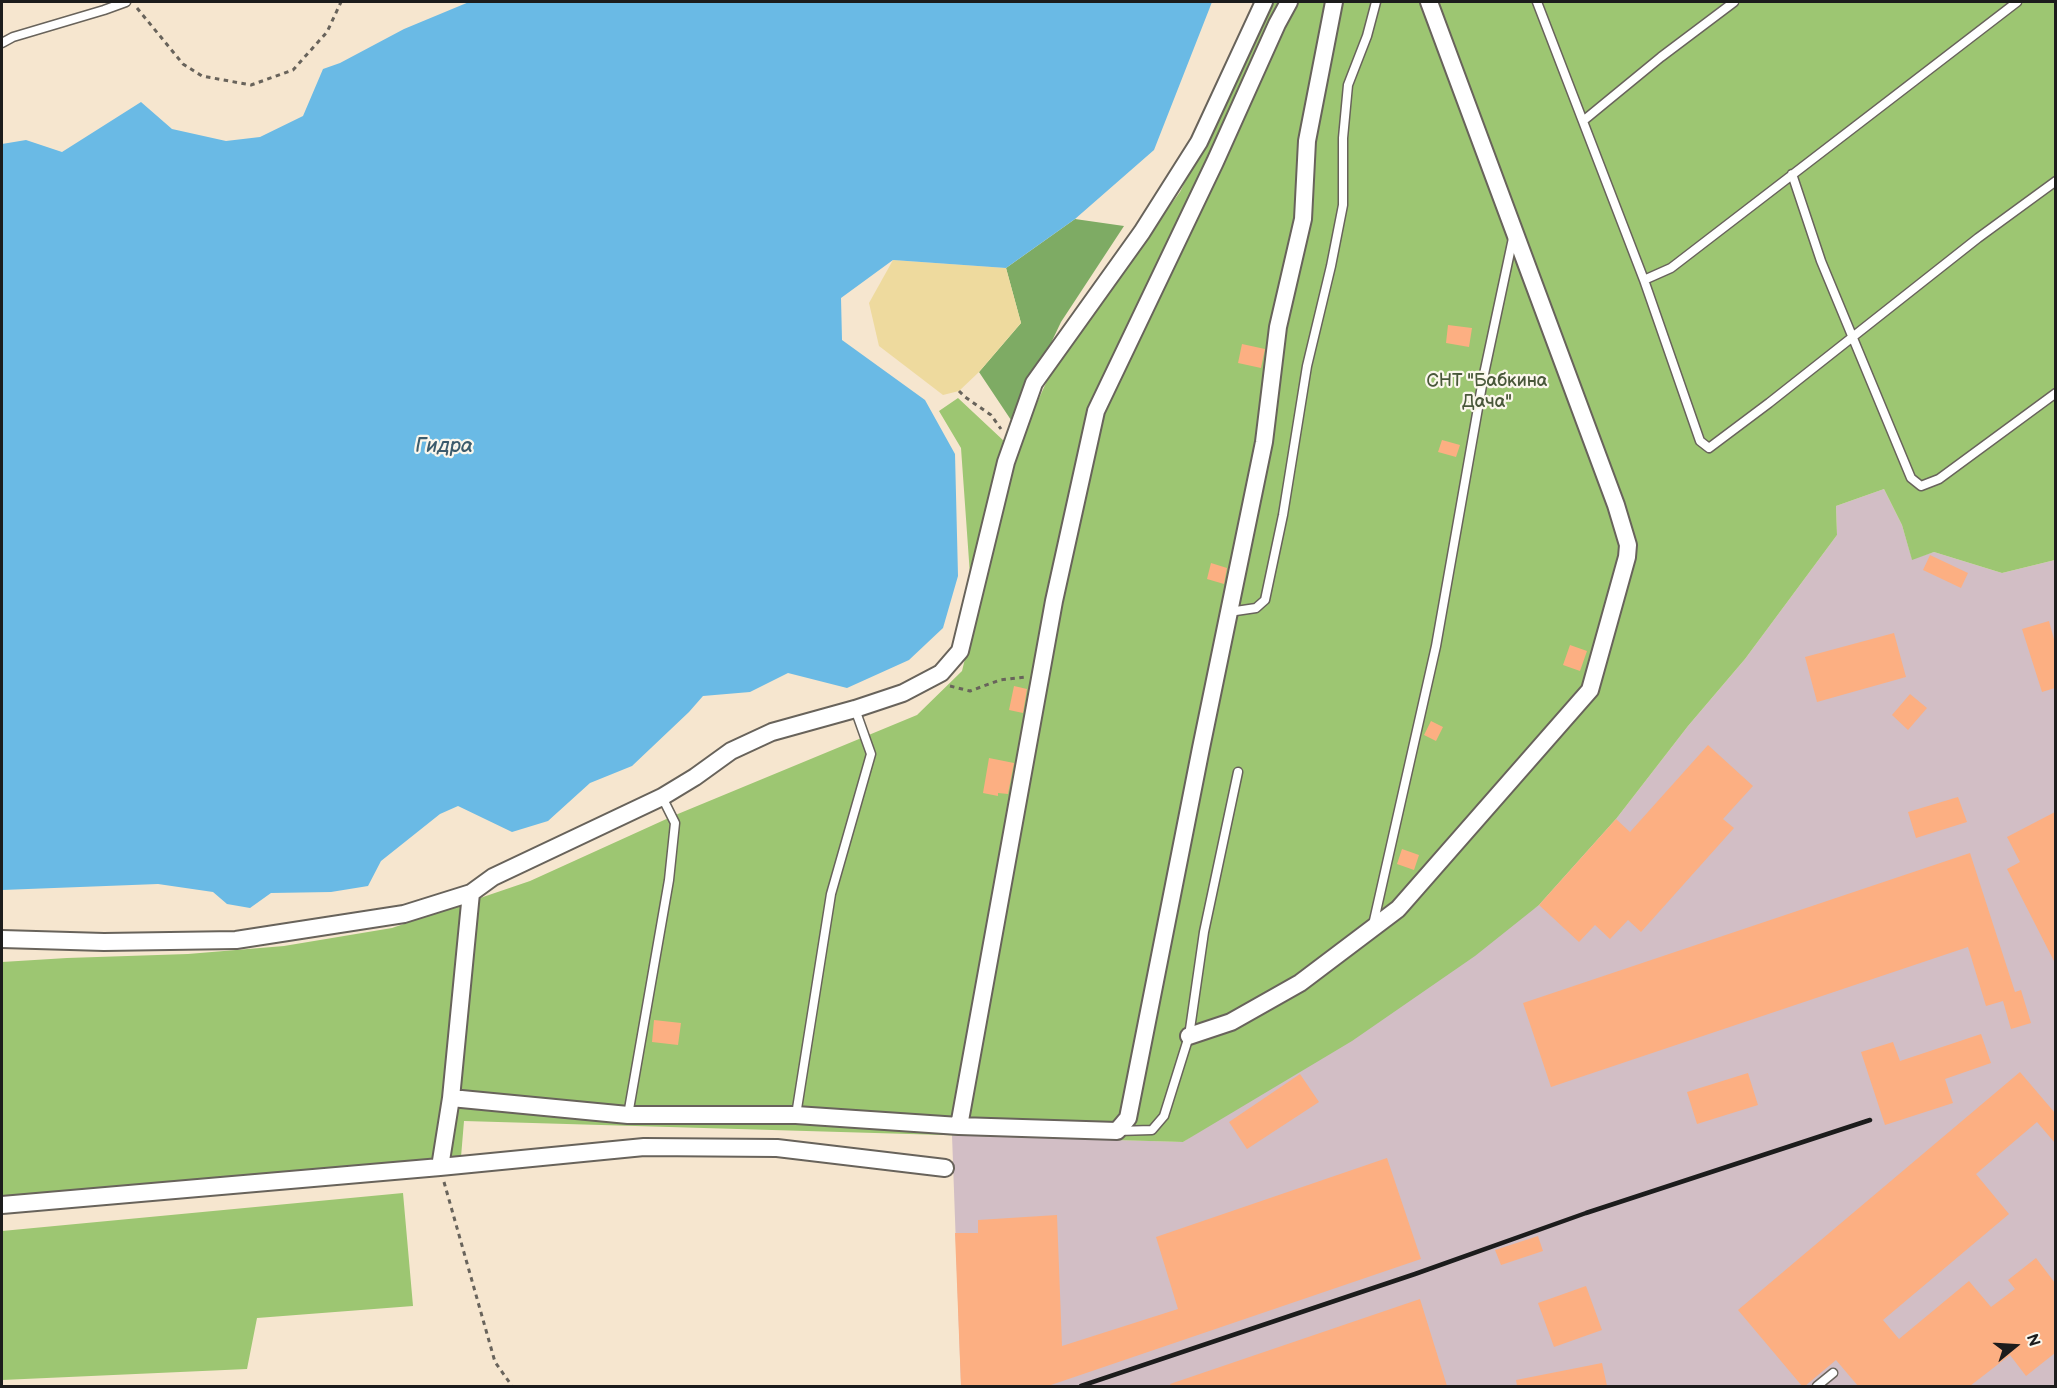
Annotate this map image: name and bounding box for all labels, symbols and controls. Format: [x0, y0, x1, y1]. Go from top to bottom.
park label: СНТ "Бабкина Дача" [1427, 370, 1547, 412]
water label: Гидра [415, 435, 473, 459]
north arrow [1985, 1316, 2045, 1376]
text: N [2022, 1332, 2043, 1349]

